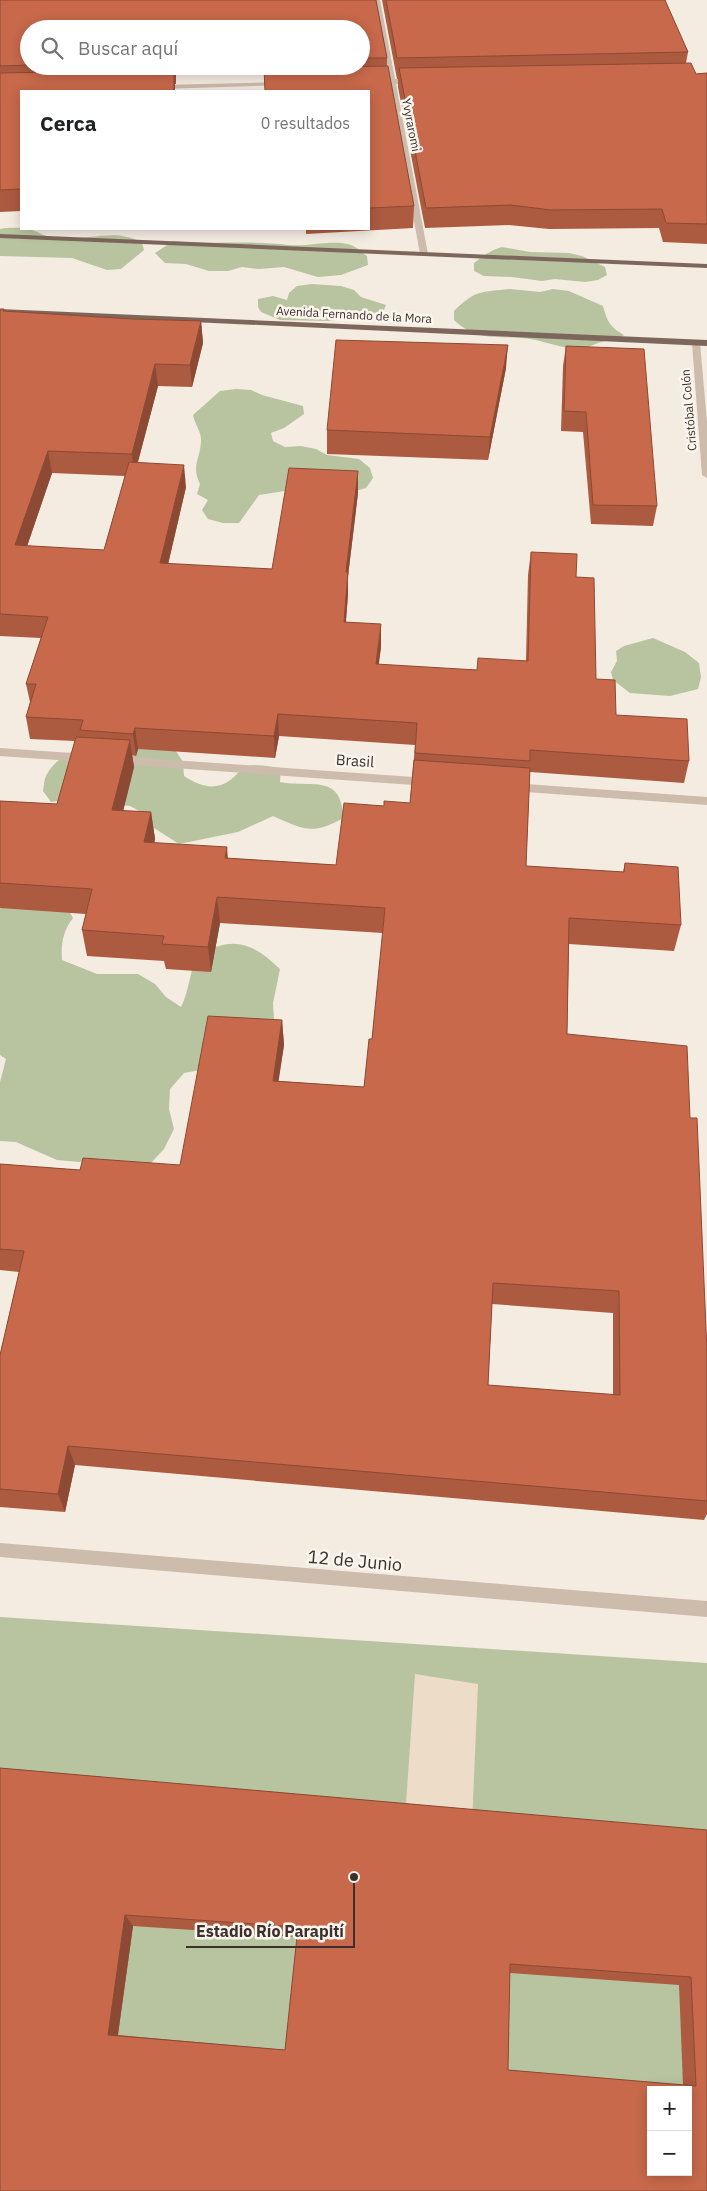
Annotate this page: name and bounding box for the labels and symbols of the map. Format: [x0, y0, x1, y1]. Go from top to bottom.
street label: Yvyraromi [399, 97, 424, 153]
street label: Avenida Fernando de la Mora [276, 303, 433, 326]
street label: Cristóbal Colón [677, 369, 700, 452]
street label: Brasil [335, 750, 375, 771]
street label: 12 de Junio [307, 1545, 403, 1576]
callout: Estadio Río Parapití [186, 1916, 354, 1947]
text: Estadio Río Parapití [196, 1921, 344, 1941]

